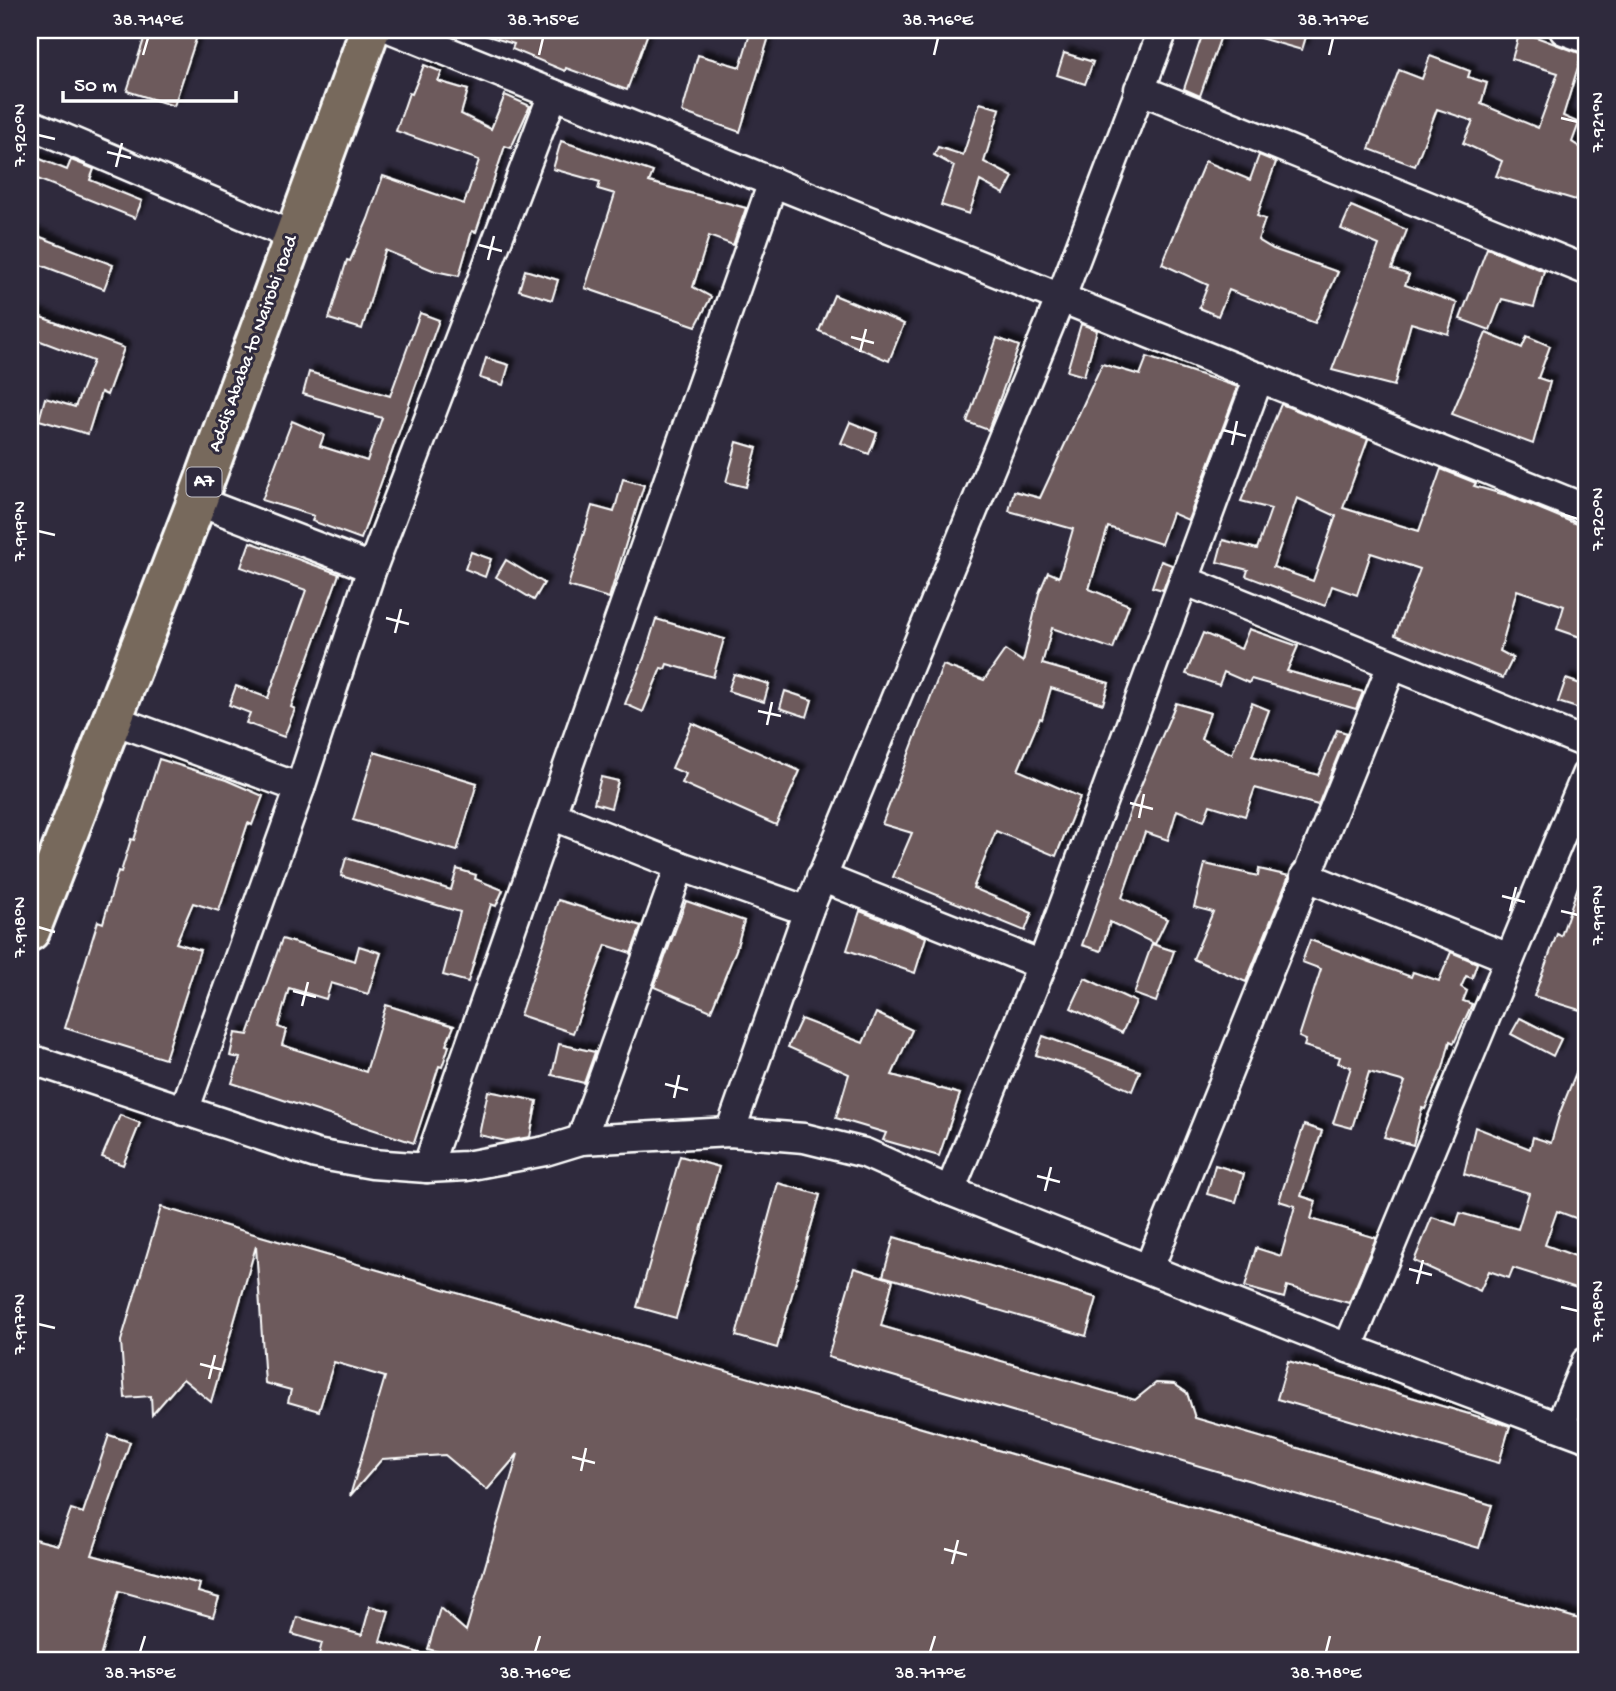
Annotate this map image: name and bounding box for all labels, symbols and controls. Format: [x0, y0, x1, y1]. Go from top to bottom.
text: 38.714°E [112, 11, 183, 32]
text: 38.715°E [507, 11, 579, 32]
text: 38.716°E [902, 11, 974, 32]
text: 38.717°E [1297, 11, 1369, 32]
scale bar [63, 60, 236, 104]
text: 50 m [74, 75, 117, 100]
text: 7.921°N [1589, 92, 1610, 153]
text: 7.920°N [11, 104, 32, 167]
street label: Addis Ababa to Nairobi road [204, 231, 305, 455]
road number: A7 [186, 468, 222, 496]
text: 7.920°N [1589, 488, 1610, 551]
text: 7.919°N [11, 501, 32, 562]
text: 7.919°N [1589, 885, 1610, 946]
text: 7.918°N [11, 896, 32, 959]
text: 7.918°N [1589, 1280, 1610, 1343]
text: 7.917°N [11, 1294, 32, 1355]
text: 38.715°E [104, 1664, 176, 1685]
text: 38.716°E [499, 1664, 571, 1685]
text: 38.717°E [894, 1664, 966, 1685]
text: 38.718°E [1290, 1664, 1362, 1685]

